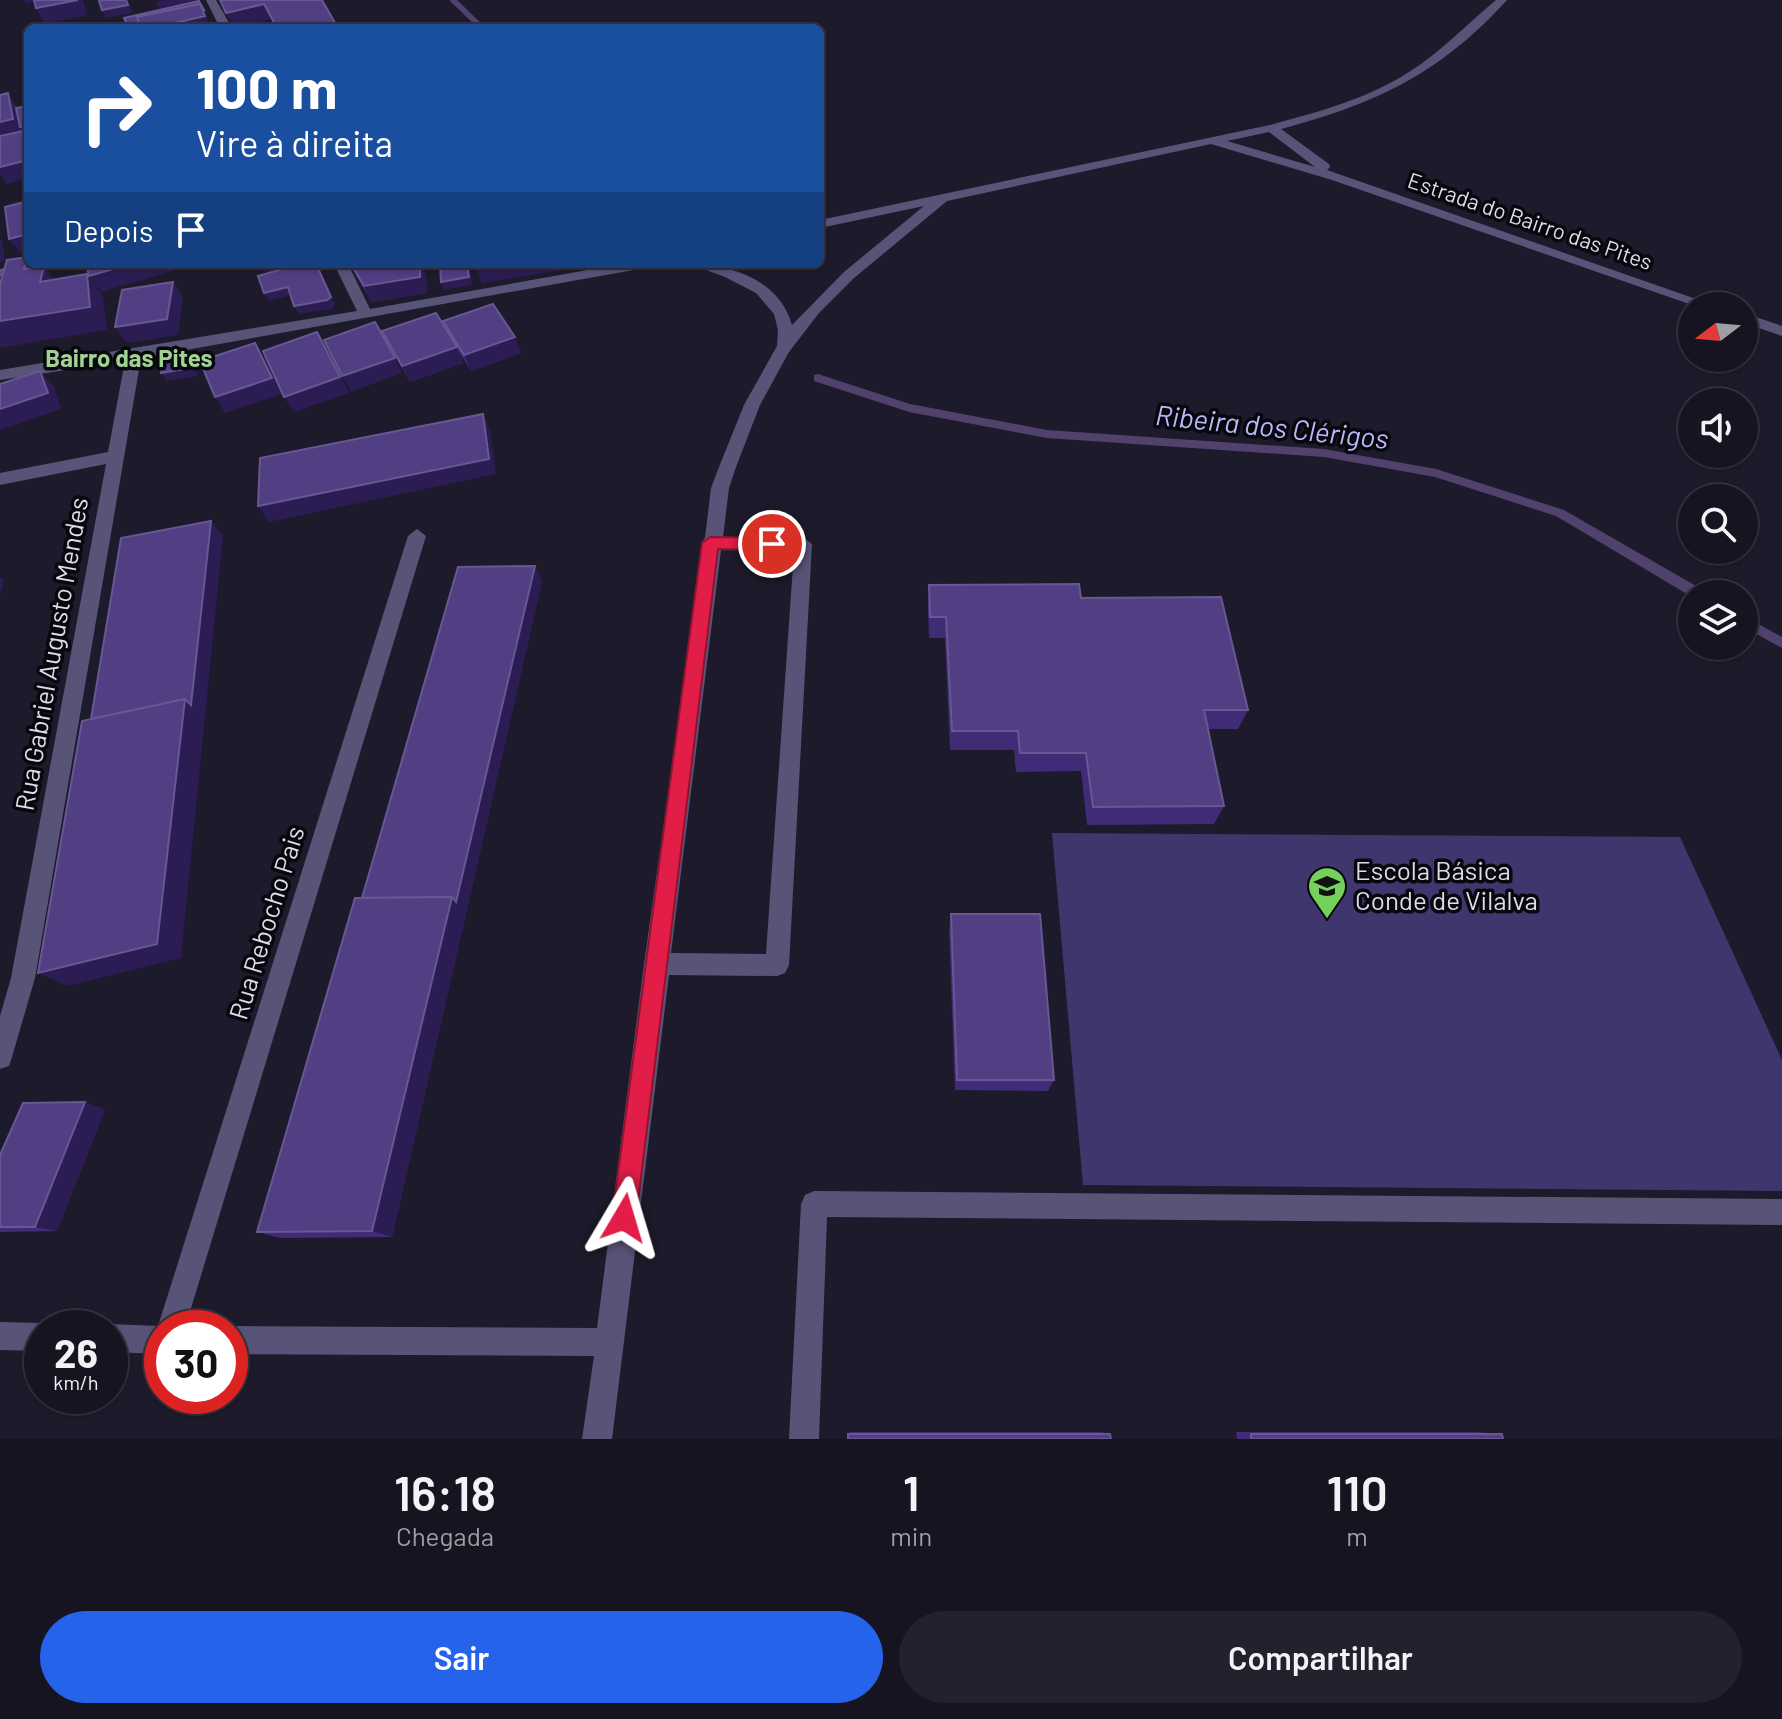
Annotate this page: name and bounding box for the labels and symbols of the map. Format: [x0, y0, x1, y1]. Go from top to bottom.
street label: Estrada do Bairro das Pites [1405, 166, 1656, 274]
north arrow [1678, 292, 1758, 372]
district label: Bairro das Pites [45, 343, 213, 372]
water label: Ribeira dos Clérigos [1154, 397, 1390, 455]
street label: Rua Gabriel Augusto Mendes [8, 495, 93, 813]
pin [738, 510, 806, 578]
street label: Rua Rebocho Pais [221, 822, 310, 1023]
place label: Escola Básica Conde de Vilalva [1355, 854, 1538, 915]
school or university icon: Escola Básica Conde de Vilalva [1306, 865, 1348, 920]
position arrow [582, 1176, 666, 1260]
speed limit sign: 30 [144, 1310, 248, 1414]

